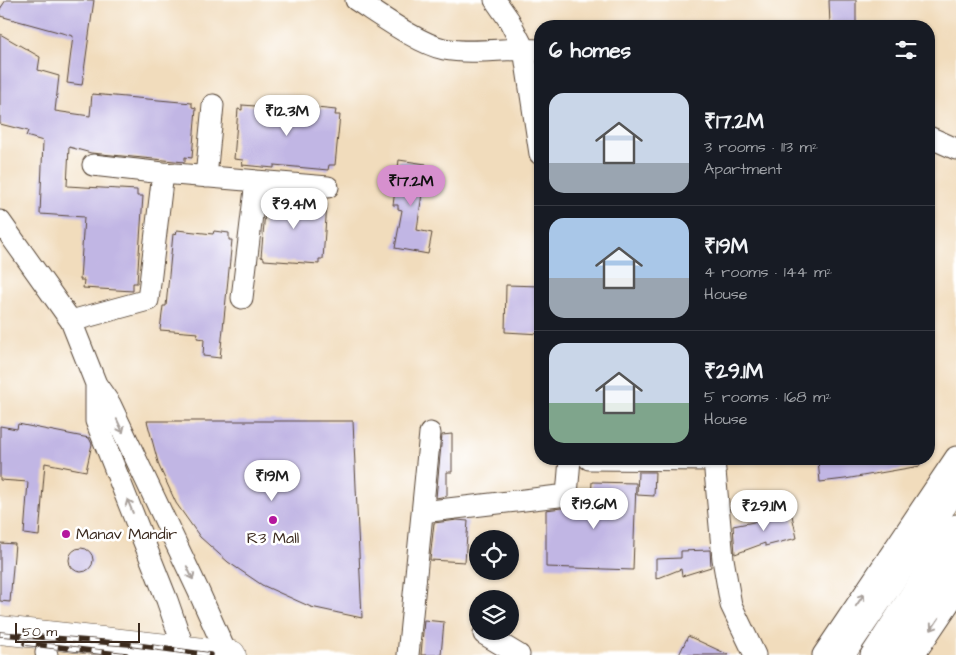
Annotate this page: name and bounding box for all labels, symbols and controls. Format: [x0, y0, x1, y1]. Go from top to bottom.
text: 6 homes [549, 36, 631, 65]
icon: filters [892, 36, 920, 64]
pin: ₹12.3M [246, 94, 328, 137]
text: ₹12.3M [265, 100, 309, 122]
text: ₹17.2M [704, 107, 764, 136]
icon: home [589, 113, 649, 173]
text: 3 rooms · 113 m² [704, 136, 818, 158]
text: Apartment [704, 158, 782, 180]
pin: ₹17.2M [370, 164, 452, 207]
text: ₹17.2M [388, 170, 434, 192]
pin: ₹9.4M [259, 188, 329, 230]
text: ₹9.4M [272, 193, 316, 215]
text: ₹19M [704, 232, 748, 261]
icon: home [589, 238, 649, 298]
text: 4 rooms · 144 m² [704, 261, 832, 283]
text: House [704, 283, 748, 305]
text: ₹29.1M [704, 357, 763, 386]
icon: home [589, 363, 649, 423]
text: 5 rooms · 168 m² [704, 386, 831, 408]
text: House [704, 408, 748, 430]
one-way arrow [116, 418, 125, 433]
pin: ₹19M [242, 460, 302, 502]
text: ₹19M [255, 465, 289, 487]
pin: ₹19.6M [553, 488, 635, 530]
pin: ₹29.1M [723, 490, 805, 532]
text: ₹19.6M [571, 493, 617, 515]
text: ₹29.1M [742, 495, 786, 517]
one-way arrow [124, 499, 134, 514]
marker: R3 Mall [267, 514, 279, 526]
place label: Manav Mandir [76, 523, 177, 545]
place label: R3 Mall [247, 527, 299, 549]
marker: Manav Mandir [60, 528, 72, 540]
map controls [469, 530, 519, 640]
button: locate [469, 530, 519, 580]
one-way arrow [186, 565, 195, 580]
button: layers [469, 590, 519, 640]
one-way arrow [855, 593, 865, 607]
one-way arrow [930, 617, 940, 631]
scale bar [15, 620, 140, 643]
text: 50 m [22, 622, 57, 642]

